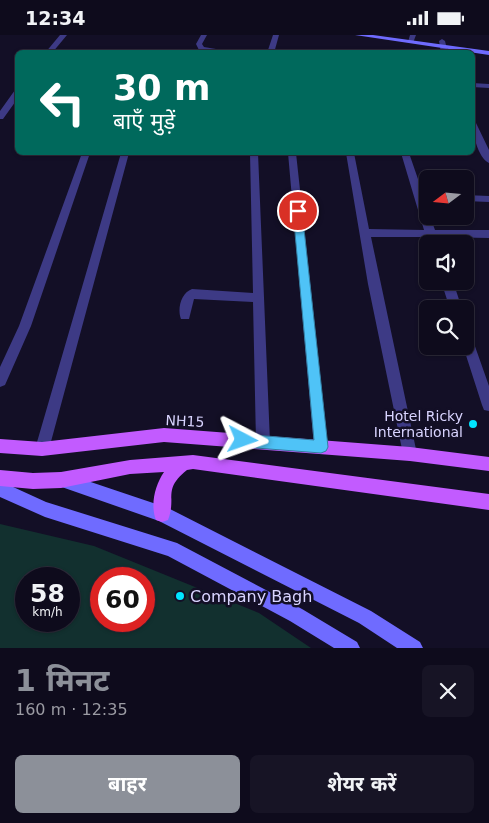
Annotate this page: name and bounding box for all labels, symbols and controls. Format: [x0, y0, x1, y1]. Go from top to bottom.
text: 12:34 [25, 7, 85, 29]
text: 30 m [113, 68, 210, 108]
icon: left [30, 70, 95, 135]
text: बाएँ मुड़ें [113, 109, 175, 134]
north arrow [419, 170, 474, 225]
map controls [419, 170, 474, 355]
pin [277, 190, 319, 232]
icon: arrive [284, 197, 312, 225]
button: sound [419, 235, 474, 290]
button: search [419, 300, 474, 355]
place label: Hotel Ricky International [374, 408, 463, 440]
street label: NH15 [165, 412, 205, 430]
position arrow [216, 413, 268, 465]
marker: Hotel Ricky International [467, 418, 479, 430]
speed limit sign: 60 [90, 567, 155, 632]
text: 58 [30, 579, 65, 608]
place label: Company Bagh [190, 587, 312, 606]
marker: Company Bagh [174, 590, 186, 602]
text: km/h [32, 605, 63, 619]
text: 1 मिनट [15, 663, 109, 698]
button: close [422, 665, 474, 717]
text: 160 m · 12:35 [15, 700, 128, 719]
button: बाहर [15, 755, 240, 813]
button: शेयर करें [250, 755, 474, 813]

